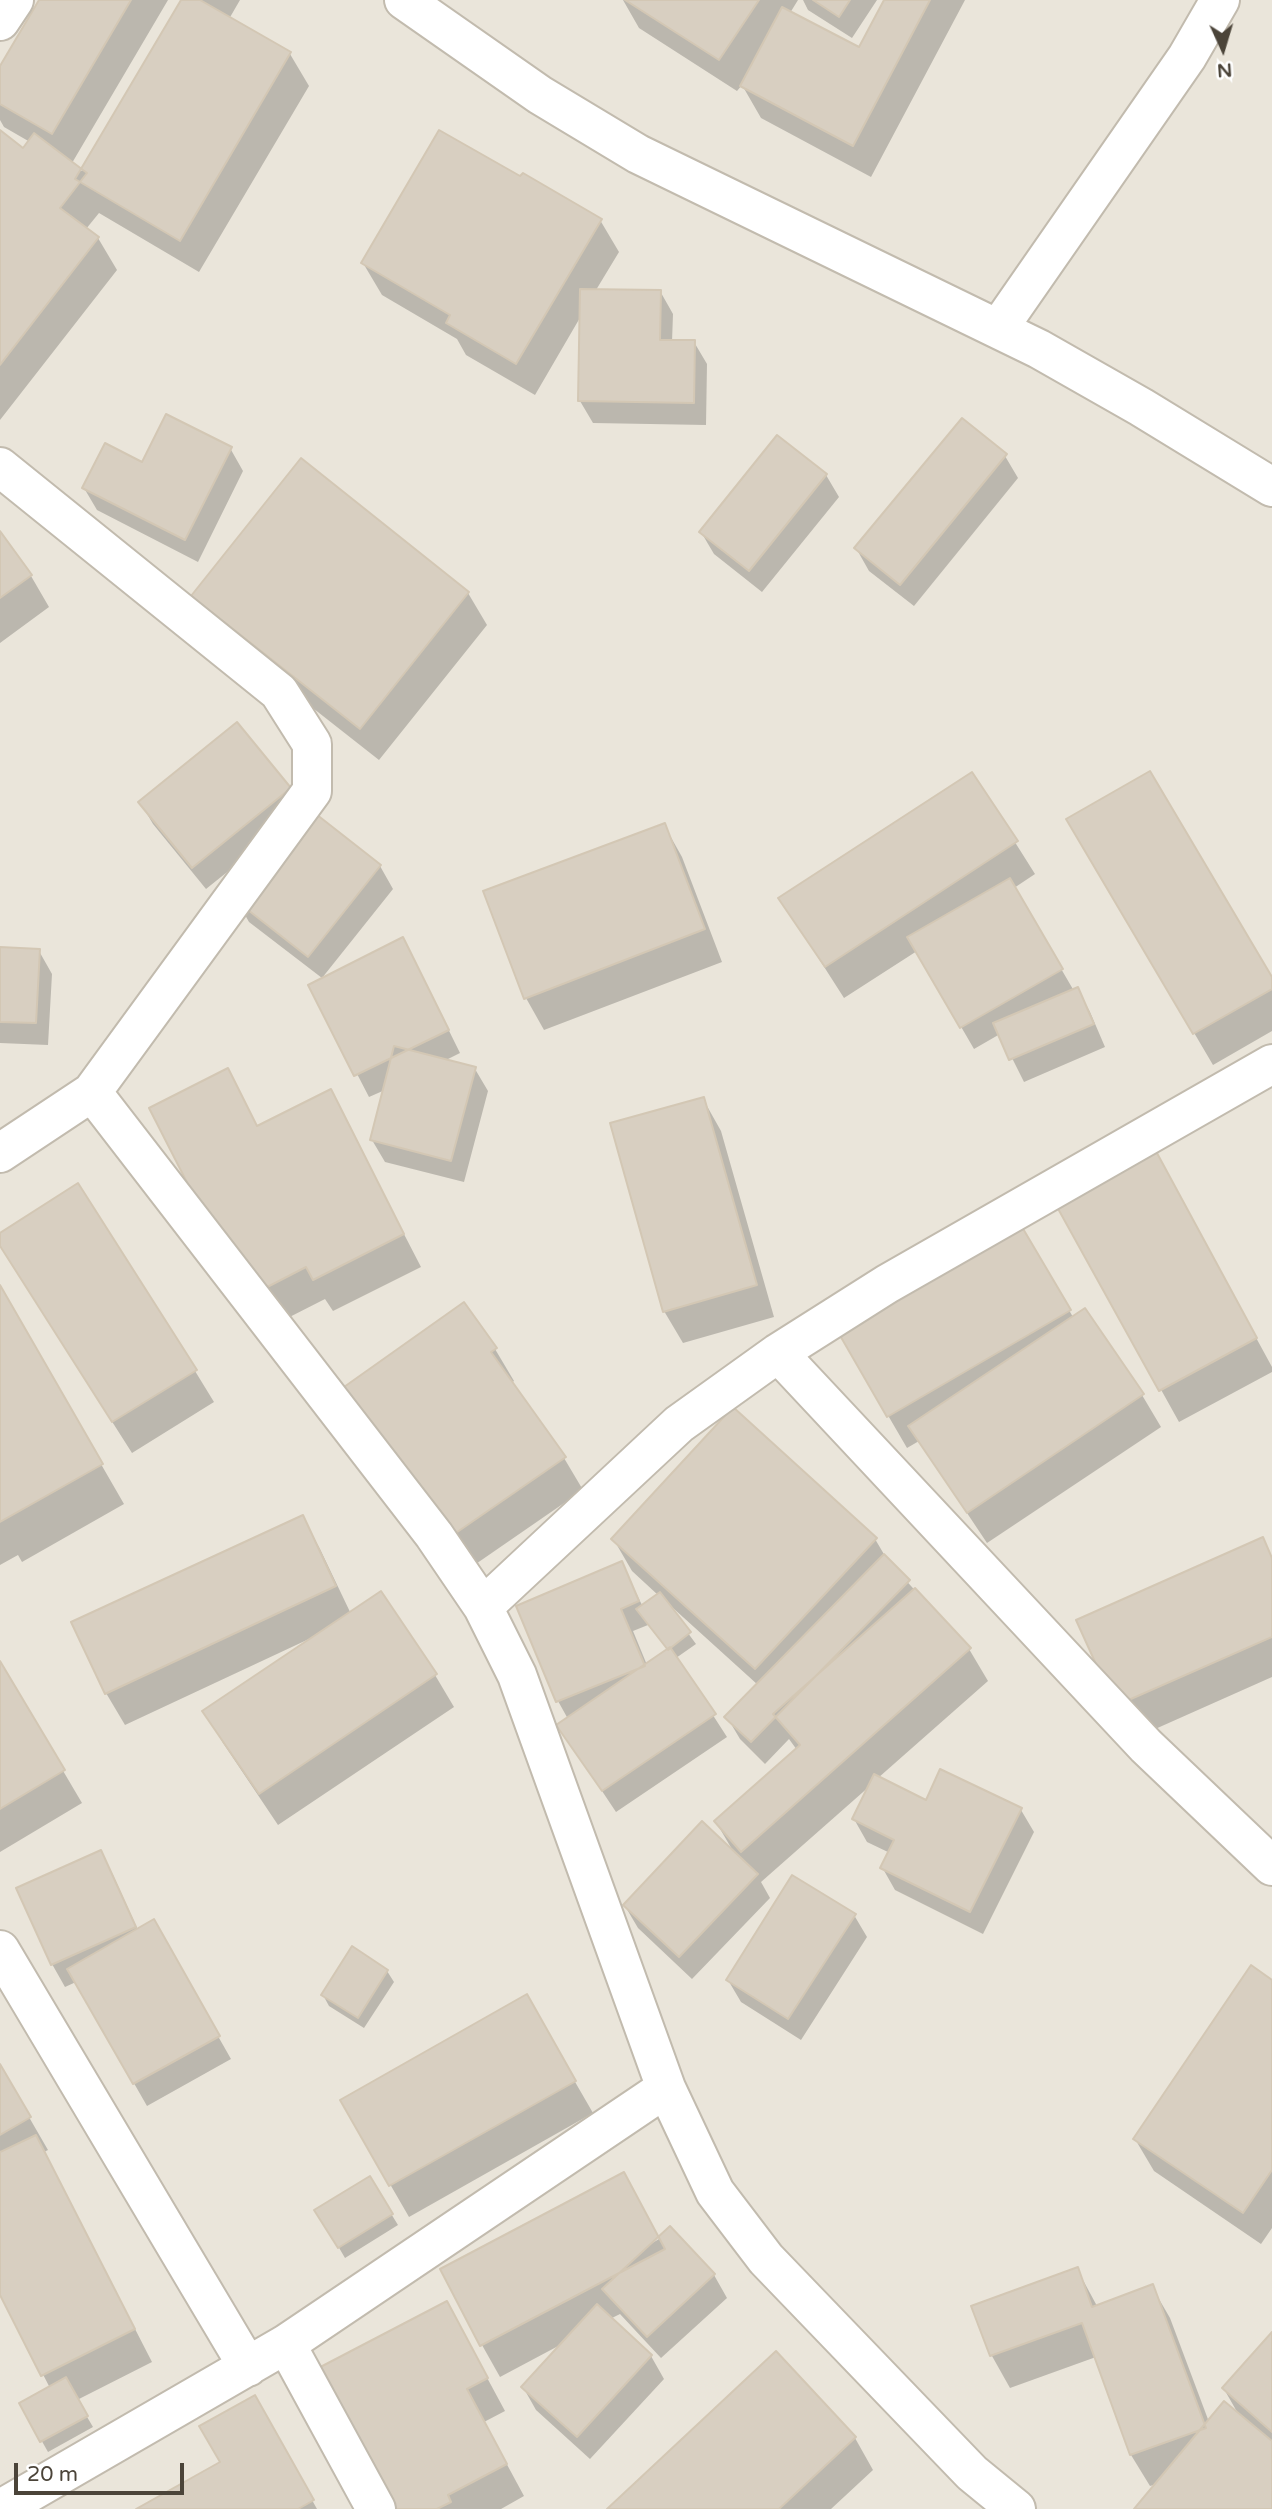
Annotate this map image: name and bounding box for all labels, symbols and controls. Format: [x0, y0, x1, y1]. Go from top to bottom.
north arrow [1188, 14, 1258, 84]
text: N [1216, 58, 1233, 81]
scale bar [18, 2450, 187, 2494]
text: 20 m [27, 2462, 78, 2487]

